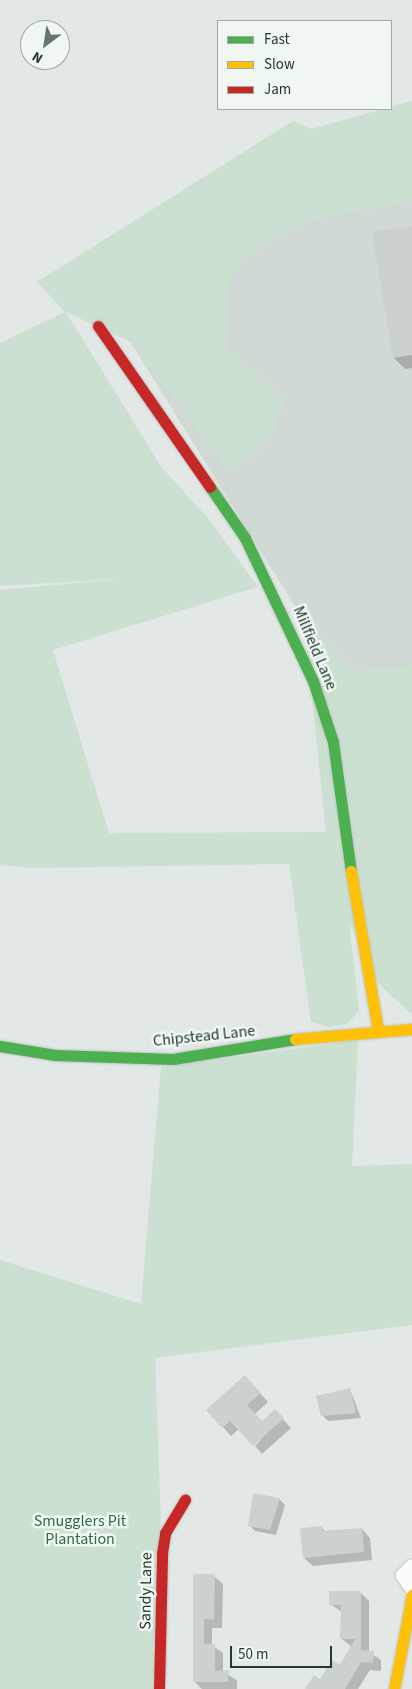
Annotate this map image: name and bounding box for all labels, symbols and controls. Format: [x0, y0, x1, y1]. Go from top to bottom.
north arrow [20, 20, 70, 70]
legend [217, 20, 392, 110]
text: Fast [264, 29, 290, 50]
text: N [29, 46, 47, 68]
text: Slow [264, 54, 295, 75]
text: Jam [264, 79, 291, 100]
street label: Millfield Lane [289, 603, 341, 693]
street label: Chipstead Lane [152, 1021, 256, 1051]
park label: Smugglers Pit Plantation [34, 1511, 126, 1549]
street label: Sandy Lane [136, 1552, 156, 1630]
scale bar [232, 1636, 334, 1668]
text: 50 m [238, 1644, 268, 1665]

